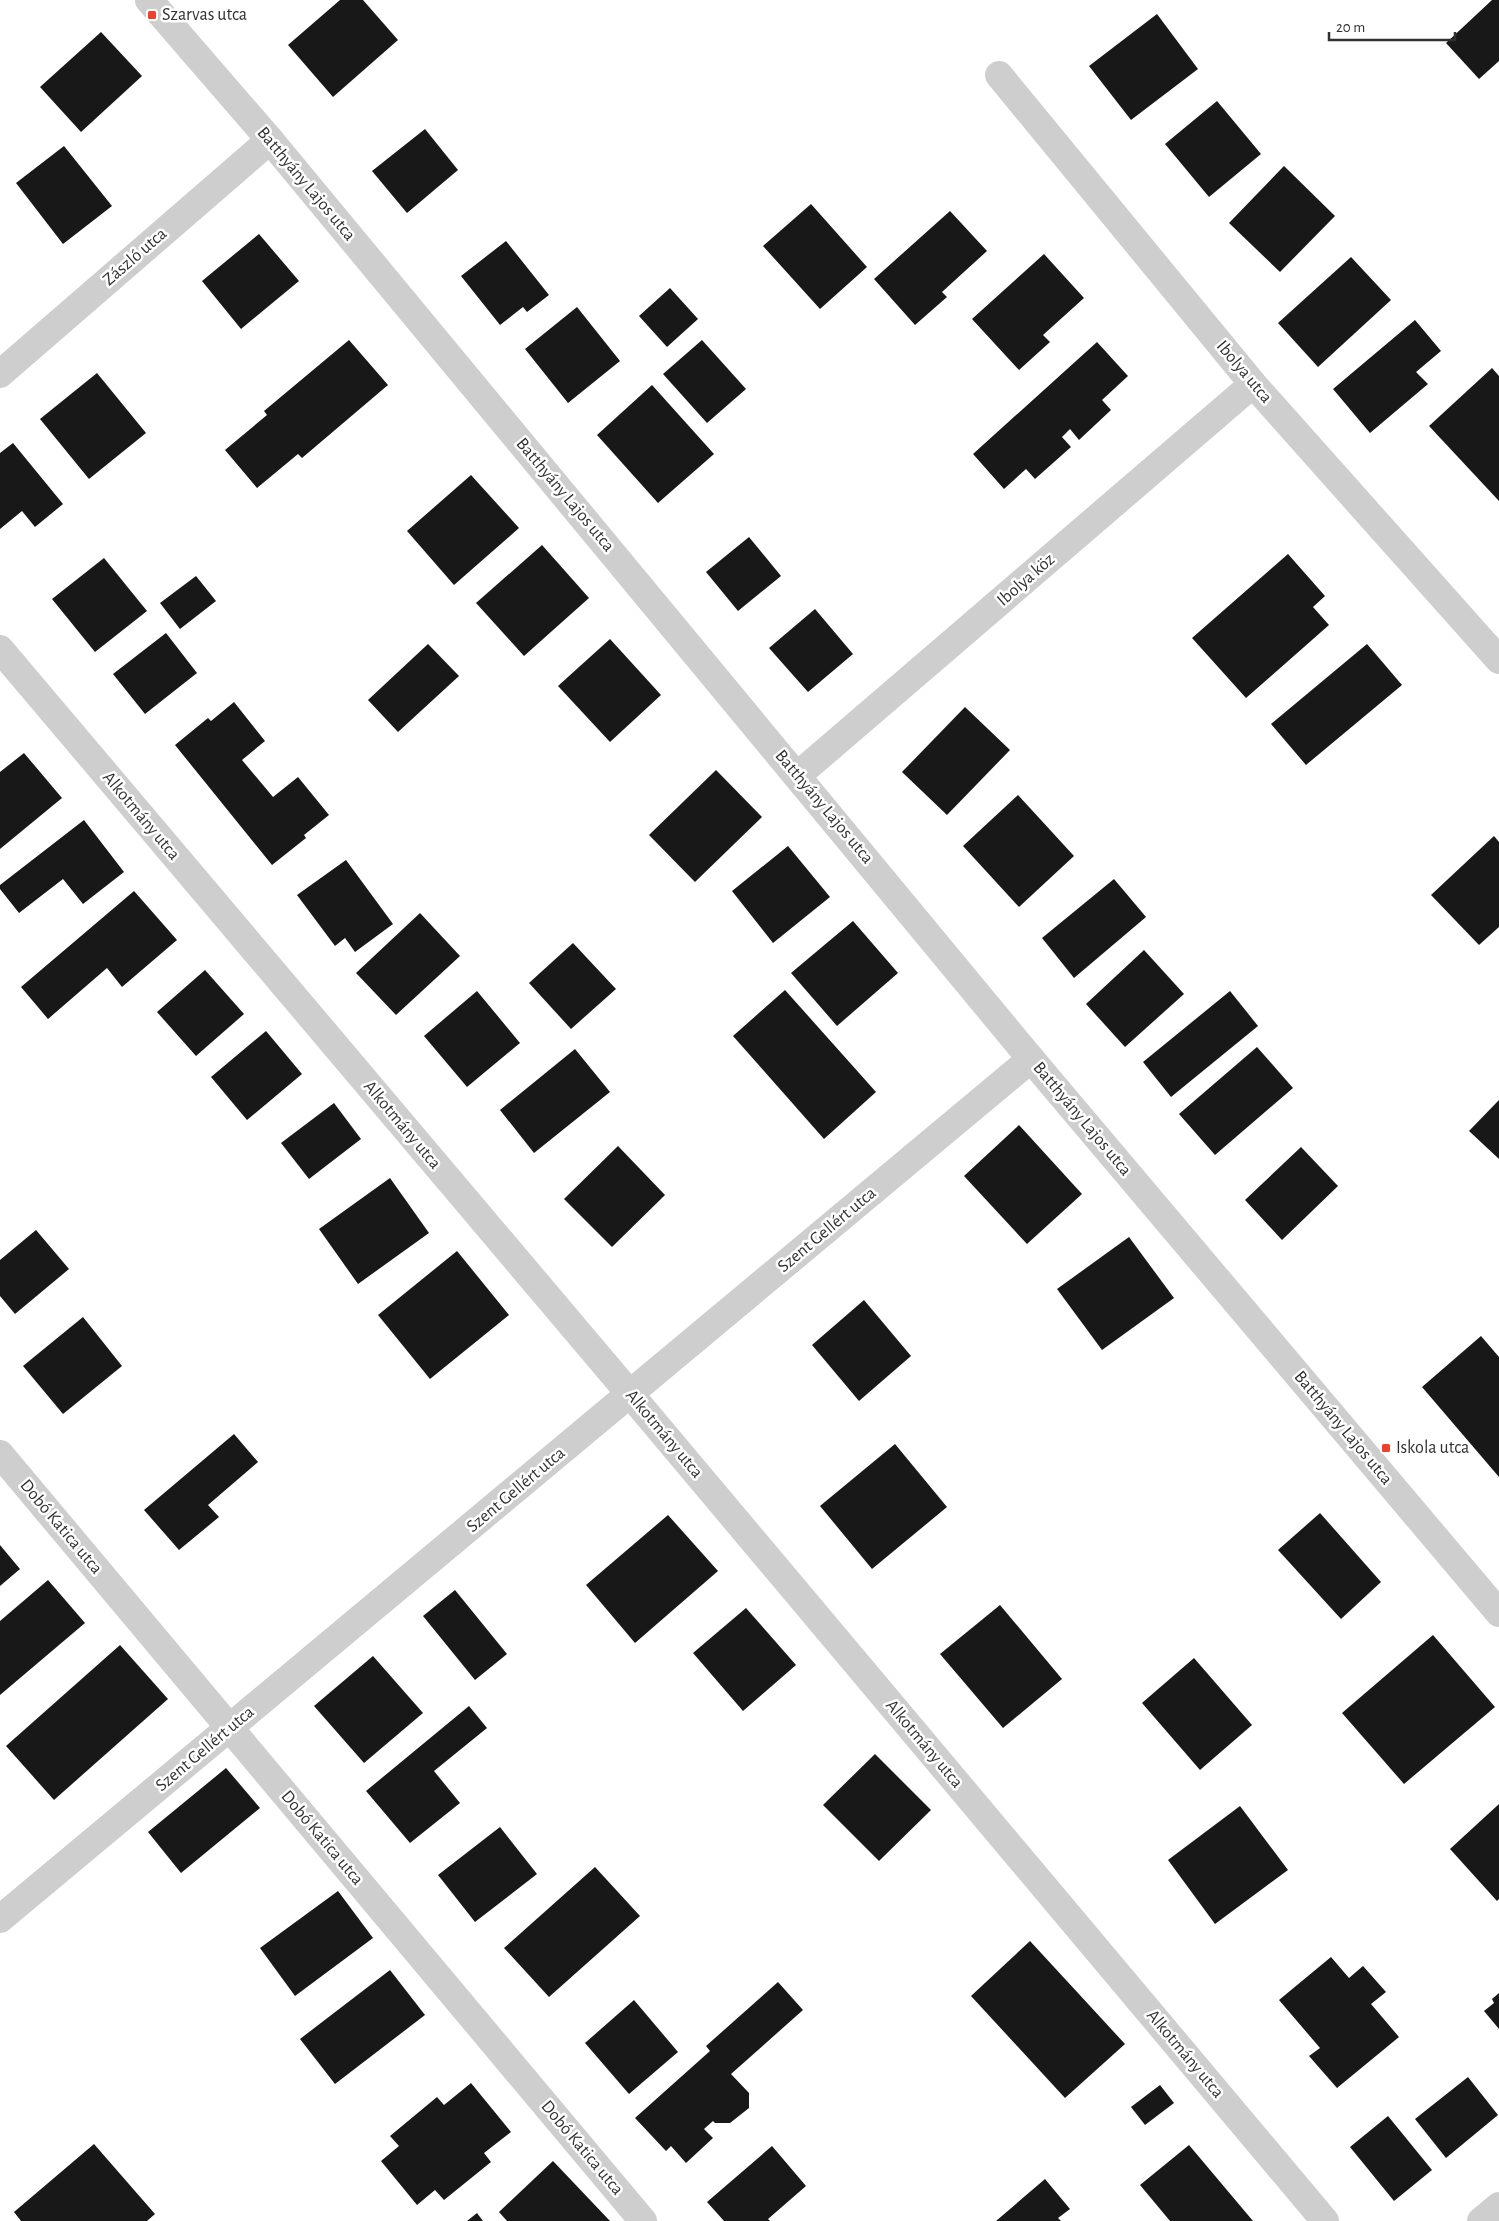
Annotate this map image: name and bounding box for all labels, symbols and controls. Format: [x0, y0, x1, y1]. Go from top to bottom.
place label: Szarvas utca [162, 6, 247, 24]
marker: Szarvas utca [146, 9, 158, 21]
scale bar [1329, 10, 1455, 42]
text: 20 m [1336, 20, 1365, 35]
street label: Batthyány Lajos utca [253, 124, 359, 244]
street label: Zászló utca [100, 225, 170, 289]
street label: Ibolya utca [1213, 337, 1275, 407]
street label: Batthyány Lajos utca [512, 435, 618, 555]
street label: Ibolya köz [994, 550, 1058, 610]
street label: Batthyány Lajos utca [771, 747, 877, 867]
street label: Alkotmány utca [99, 768, 183, 864]
street label: Batthyány Lajos utca [1029, 1059, 1135, 1179]
street label: Alkotmány utca [360, 1077, 444, 1173]
street label: Szent Gellért utca [774, 1184, 880, 1276]
street label: Batthyány Lajos utca [1290, 1368, 1396, 1488]
street label: Alkotmány utca [622, 1386, 706, 1482]
place label: Iskola utca [1396, 1439, 1469, 1457]
marker: Iskola utca [1380, 1442, 1392, 1454]
street label: Szent Gellért utca [463, 1444, 569, 1536]
street label: Dobó Katica utca [16, 1476, 106, 1578]
street label: Alkotmány utca [882, 1696, 966, 1792]
street label: Szent Gellért utca [152, 1703, 258, 1795]
street label: Dobó Katica utca [277, 1787, 367, 1889]
street label: Alkotmány utca [1143, 2006, 1227, 2102]
street label: Dobó Katica utca [537, 2097, 627, 2199]

